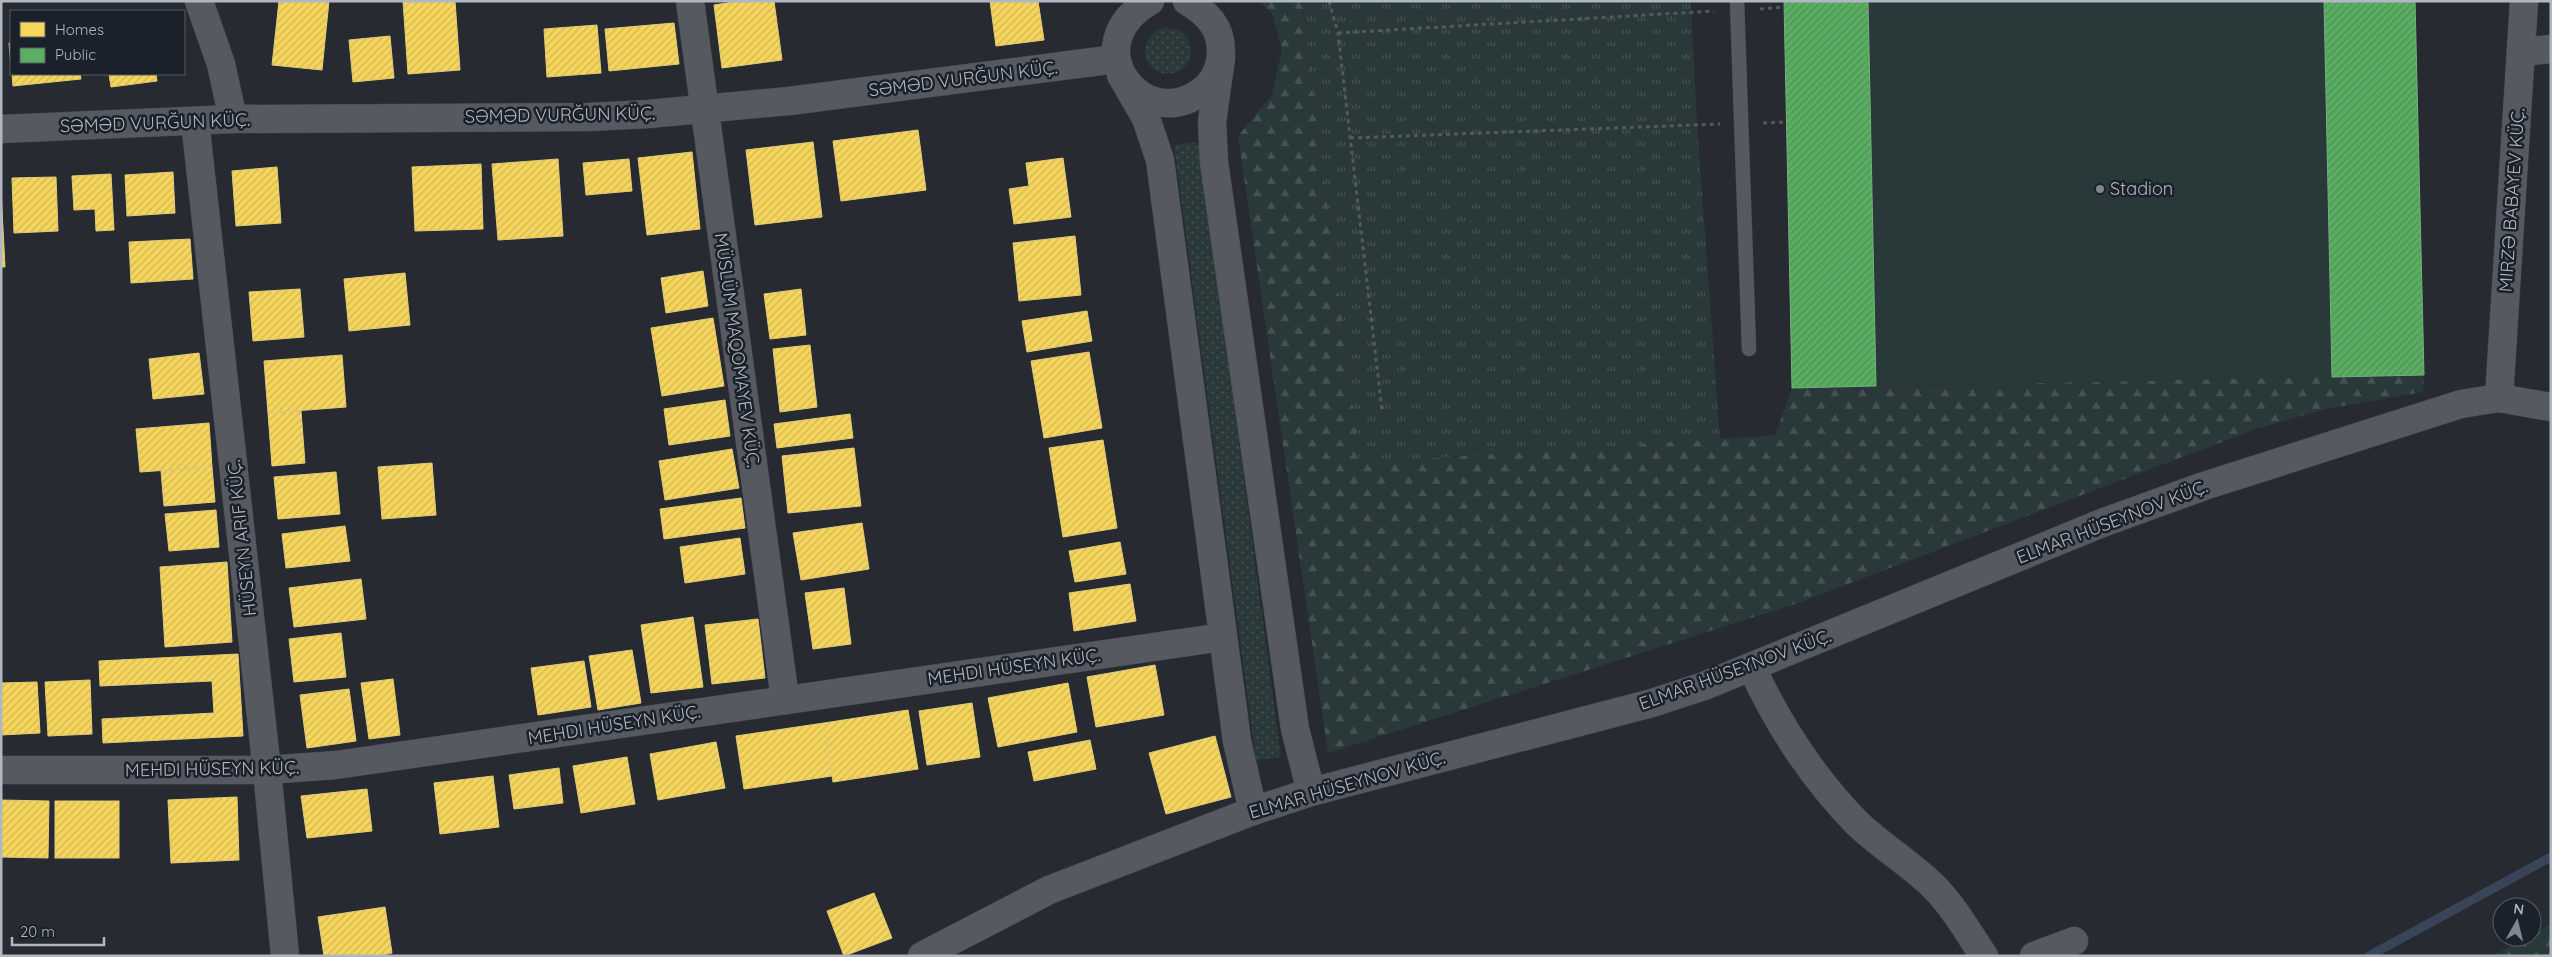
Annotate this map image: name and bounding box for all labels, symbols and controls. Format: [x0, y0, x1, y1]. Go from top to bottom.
legend [10, 10, 185, 75]
text: Homes [55, 20, 104, 39]
text: Public [55, 45, 96, 64]
street label: SƏMƏD VURĞUN KÜÇ. [867, 56, 1059, 102]
street label: SƏMƏD VURĞUN KÜÇ. [465, 101, 655, 128]
street label: MIRZƏ BABAYEV KÜÇ. [2494, 107, 2529, 293]
street label: SƏMƏD VURĞUN KÜÇ. [60, 108, 250, 137]
place label: Stadion [2110, 177, 2173, 200]
marker: Stadion [2094, 183, 2106, 195]
street label: MÜSLÜM MAQOMAYEV KÜÇ. [710, 231, 765, 469]
street label: HÜSEYN ARIF KÜÇ. [222, 459, 261, 617]
street label: ELMAR HÜSEYNOV KÜÇ. [2013, 474, 2211, 569]
street label: ELMAR HÜSEYNOV KÜÇ. [1636, 624, 1834, 715]
street label: MEHDI HÜSEYN KÜÇ. [926, 643, 1102, 690]
street label: MEHDI HÜSEYN KÜÇ. [526, 700, 702, 749]
street label: ELMAR HÜSEYNOV KÜÇ. [1246, 746, 1447, 823]
street label: MEHDI HÜSEYN KÜÇ. [125, 755, 299, 782]
north arrow [2492, 897, 2542, 947]
text: N [2512, 899, 2525, 919]
scale bar [12, 914, 105, 946]
text: 20 m [20, 922, 55, 941]

